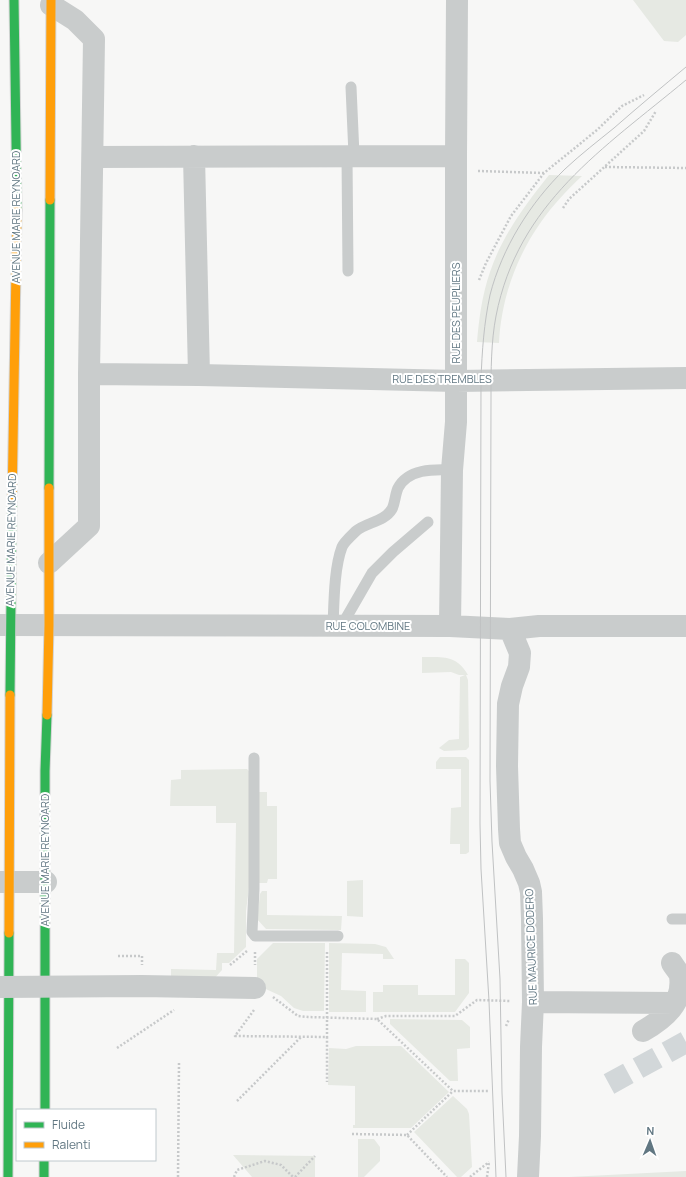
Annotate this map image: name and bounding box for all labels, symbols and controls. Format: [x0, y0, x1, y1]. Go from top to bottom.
street label: AVENUE MARIE REYNOARD [8, 151, 23, 283]
street label: RUE DES PEUPLIERS [448, 262, 463, 363]
street label: RUE DES TREMBLES [392, 371, 492, 386]
street label: AVENUE MARIE REYNOARD [2, 473, 19, 607]
street label: RUE COLOMBINE [326, 618, 410, 633]
street label: AVENUE MARIE REYNOARD [37, 794, 52, 926]
street label: RUE MAURICE DODERO [521, 888, 540, 1006]
legend [16, 1109, 156, 1161]
text: Fluide [52, 1116, 85, 1133]
north arrow [630, 1121, 670, 1161]
text: N [646, 1123, 655, 1138]
text: Ralenti [52, 1136, 91, 1153]

